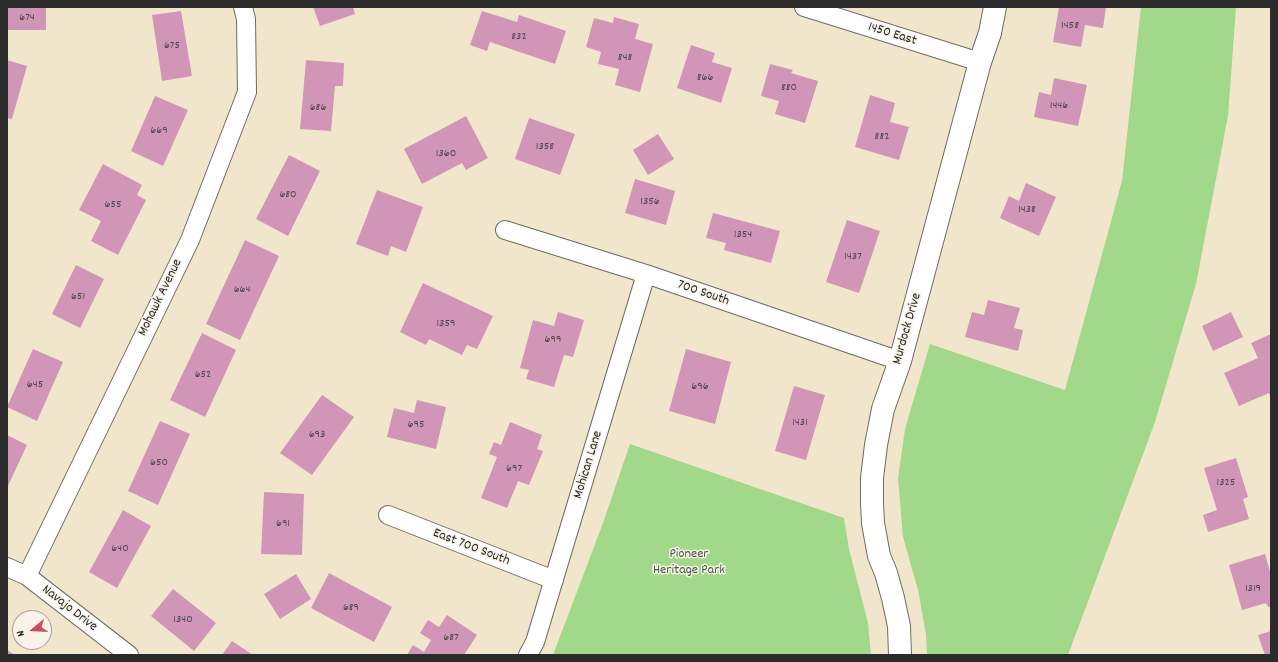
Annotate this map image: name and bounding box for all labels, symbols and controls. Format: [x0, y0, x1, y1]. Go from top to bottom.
house number: 674 [19, 11, 35, 25]
house number: 1458 [1061, 19, 1079, 33]
street label: 1450 East [866, 20, 918, 50]
house number: 832 [511, 30, 527, 44]
house number: 675 [164, 39, 180, 53]
house number: 848 [618, 51, 632, 65]
house number: 866 [697, 71, 713, 85]
house number: 880 [781, 81, 797, 95]
house number: 1446 [1050, 99, 1068, 113]
house number: 686 [310, 101, 326, 115]
house number: 669 [150, 124, 168, 138]
house number: 882 [875, 130, 889, 144]
house number: 1358 [536, 140, 554, 154]
house number: 1360 [436, 147, 456, 161]
house number: 680 [279, 188, 297, 202]
house number: 1356 [640, 195, 660, 209]
house number: 655 [105, 198, 121, 212]
house number: 1438 [1018, 203, 1036, 217]
house number: 1354 [734, 228, 752, 242]
house number: 1437 [844, 250, 862, 264]
street label: Mohawk Avenue [135, 257, 187, 339]
street label: 700 South [675, 277, 731, 311]
house number: 664 [234, 283, 250, 297]
house number: 651 [71, 290, 85, 304]
street label: Murdock Drive [890, 291, 926, 367]
house number: 1359 [436, 317, 456, 331]
house number: 699 [545, 333, 561, 347]
house number: 652 [195, 368, 211, 382]
house number: 645 [27, 378, 43, 392]
house number: 696 [691, 380, 709, 394]
house number: 1431 [792, 416, 808, 430]
house number: 695 [408, 418, 424, 432]
house number: 693 [309, 428, 325, 442]
street label: Mohican Lane [571, 429, 607, 501]
house number: 650 [150, 456, 168, 470]
house number: 697 [506, 462, 522, 476]
house number: 1325 [1217, 476, 1235, 490]
house number: 691 [276, 517, 290, 531]
street label: East 700 South [430, 526, 512, 570]
house number: 640 [111, 542, 129, 556]
park label: Pioneer Heritage Park [653, 547, 725, 580]
street label: Navajo Drive [38, 582, 100, 636]
house number: 1319 [1245, 582, 1261, 596]
house number: 689 [343, 601, 359, 615]
north arrow [12, 610, 52, 650]
house number: 1340 [173, 613, 193, 627]
text: N [13, 628, 30, 638]
house number: 687 [443, 631, 459, 645]

